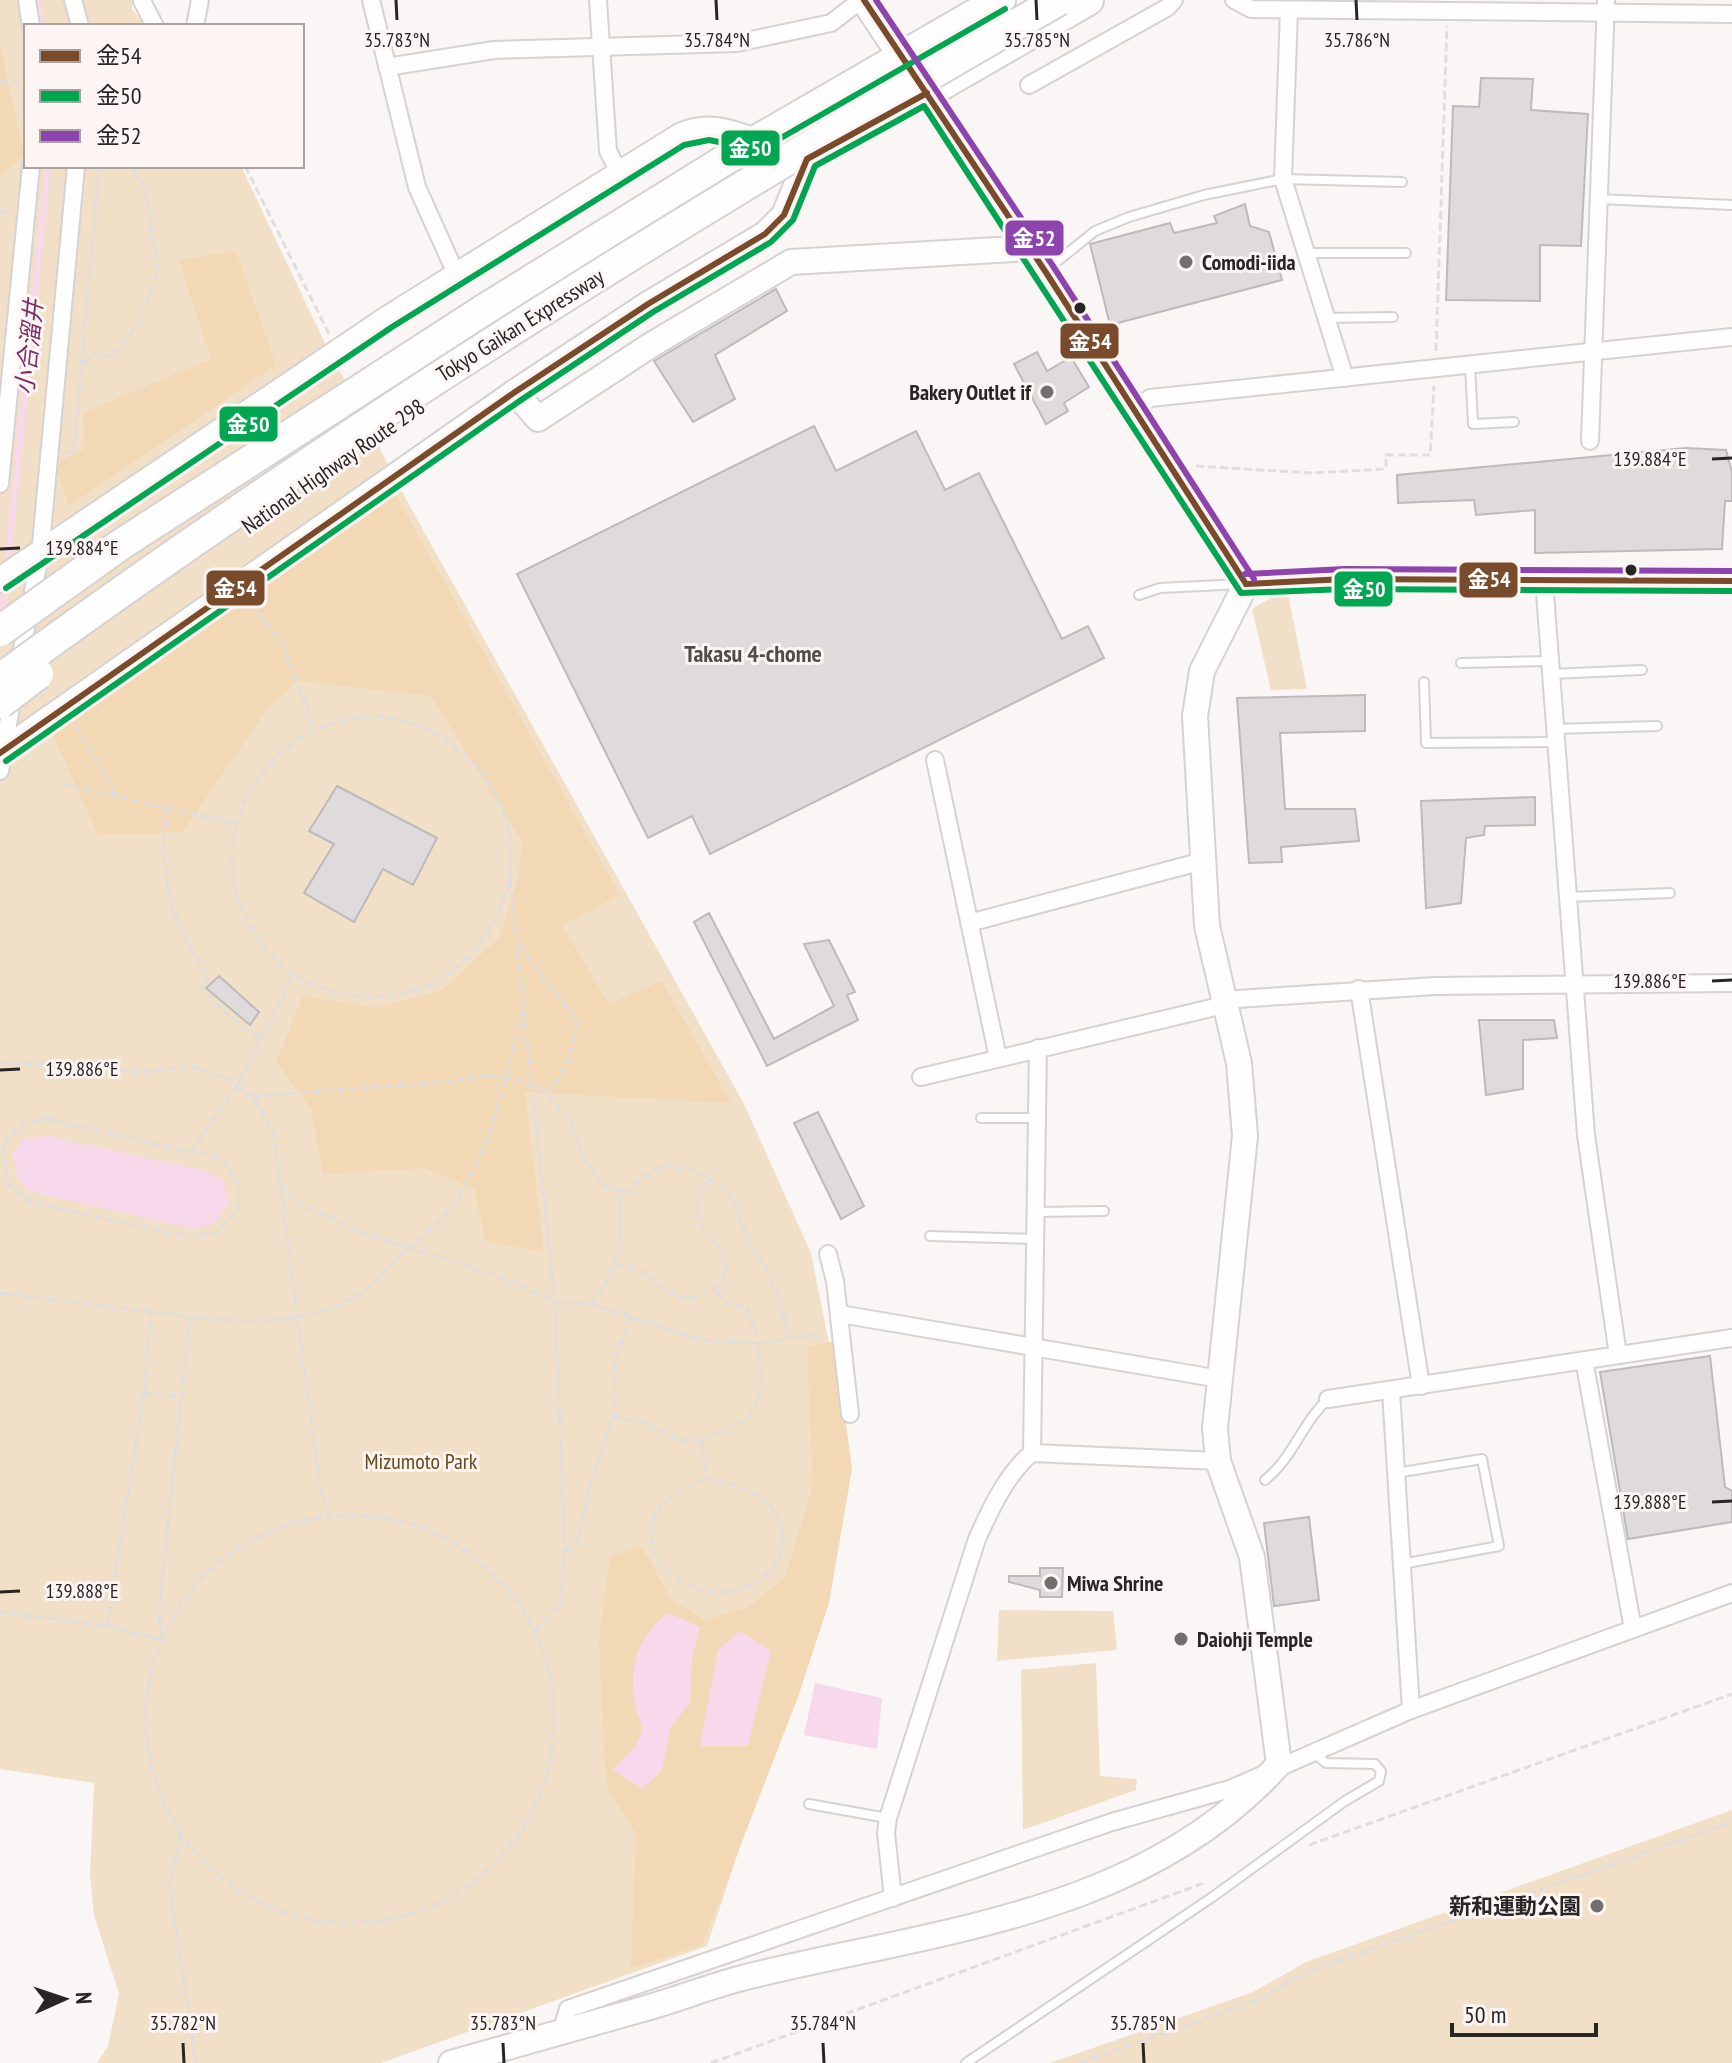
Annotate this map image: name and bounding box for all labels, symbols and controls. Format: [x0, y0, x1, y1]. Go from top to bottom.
legend [24, 24, 304, 168]
text: 35.783°N [364, 27, 430, 53]
text: 35.784°N [684, 27, 750, 53]
text: 35.785°N [1004, 27, 1070, 53]
text: 35.786°N [1324, 27, 1390, 53]
text: 金54 [96, 40, 142, 71]
text: 金50 [96, 80, 142, 111]
text: 金52 [96, 120, 142, 151]
line badge: 金50 [720, 129, 781, 167]
text: 金50 [728, 134, 772, 162]
line badge: 金52 [1004, 219, 1065, 257]
text: 金52 [1012, 224, 1056, 252]
place label: Comodi-iida [1202, 248, 1296, 276]
marker: Comodi-iida [1177, 253, 1195, 271]
street label: Tokyo Gaikan Expressway [431, 262, 610, 388]
water label: 小合溜井 [9, 296, 50, 396]
unlabelled marker [1072, 300, 1088, 316]
line badge: 金54 [1059, 322, 1120, 360]
text: 金54 [1068, 327, 1112, 355]
place label: Bakery Outlet if [909, 378, 1032, 406]
marker: Bakery Outlet if [1038, 383, 1056, 401]
street label: National Highway Route 298 [236, 392, 430, 540]
line badge: 金50 [218, 405, 279, 443]
text: 金50 [226, 410, 270, 438]
text: 139.884°E [1614, 446, 1686, 472]
text: 139.884°E [46, 535, 118, 561]
line badge: 金54 [1458, 561, 1519, 599]
unlabelled marker [1623, 562, 1639, 578]
text: 金54 [1467, 565, 1511, 593]
line badge: 金54 [205, 569, 266, 607]
line badge: 金50 [1333, 570, 1394, 608]
text: 金54 [213, 574, 257, 602]
text: 金50 [1342, 575, 1386, 603]
district label: Takasu 4-chome [684, 638, 822, 669]
text: 139.886°E [1614, 968, 1686, 994]
text: 139.886°E [46, 1056, 118, 1082]
park label: Mizumoto Park [365, 1447, 478, 1475]
text: 139.888°E [1614, 1489, 1686, 1515]
place label: Miwa Shrine [1067, 1569, 1164, 1597]
marker: Miwa Shrine [1042, 1574, 1060, 1592]
text: 139.888°E [46, 1578, 118, 1604]
place label: Daiohji Temple [1197, 1625, 1313, 1653]
marker: Daiohji Temple [1172, 1630, 1190, 1648]
place label: 新和運動公園 [1449, 1892, 1581, 1920]
marker: 新和運動公園 [1588, 1897, 1606, 1915]
north arrow [24, 1959, 104, 2039]
scale bar [1452, 1987, 1596, 2037]
text: N [70, 1991, 98, 2005]
text: 50 m [1464, 1999, 1506, 2030]
text: 35.782°N [150, 2010, 216, 2036]
text: 35.783°N [470, 2010, 536, 2036]
text: 35.784°N [790, 2010, 856, 2036]
text: 35.785°N [1110, 2010, 1176, 2036]

